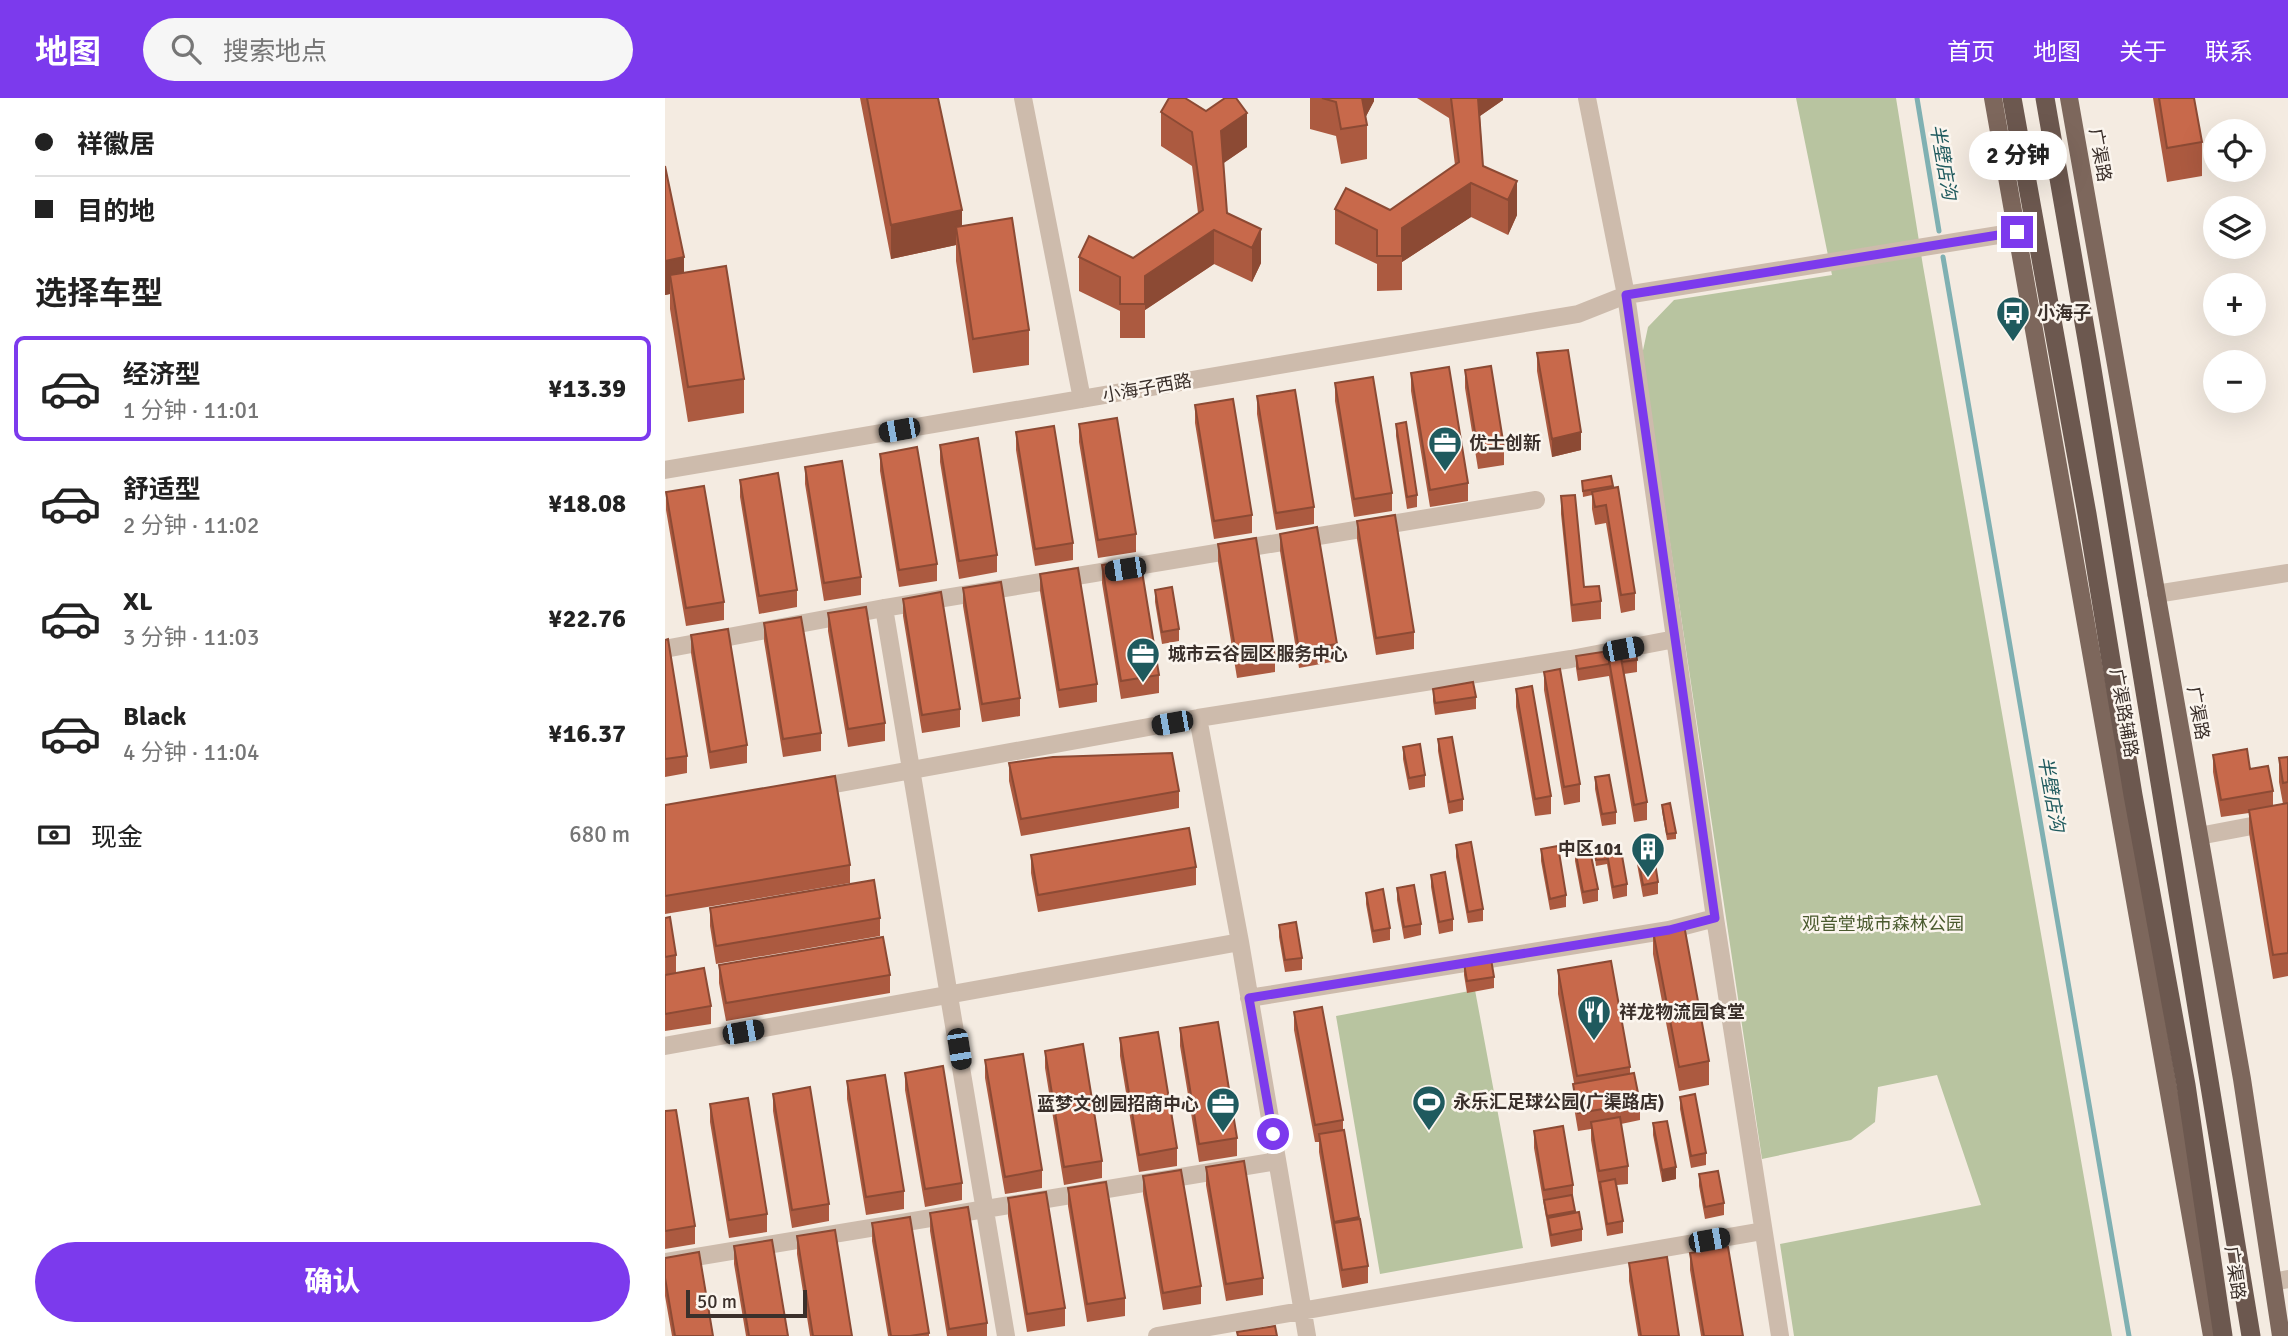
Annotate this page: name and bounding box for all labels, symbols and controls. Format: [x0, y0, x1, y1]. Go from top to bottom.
search box [143, 18, 633, 81]
icon: search [167, 30, 205, 68]
text: 地图 [35, 32, 101, 73]
text: 搜索地点 [223, 36, 327, 68]
text: 首页 [1947, 37, 1995, 67]
text: 地图 [2033, 37, 2081, 67]
text: 关于 [2119, 37, 2167, 67]
text: 联系 [2205, 37, 2253, 67]
map controls [2203, 119, 2266, 413]
button: locate [2203, 119, 2266, 182]
water label: 半壁店沟 [1925, 122, 1962, 203]
street label: 广渠路 [2084, 127, 2116, 183]
text: 祥徽居 [77, 129, 155, 161]
callout: 2 分钟 [1968, 130, 2066, 180]
text: 2 分钟 [1986, 141, 2050, 170]
text: 目的地 [77, 196, 155, 228]
button: layers [2203, 196, 2266, 259]
route end [2001, 216, 2033, 248]
button: + [2203, 273, 2266, 336]
text: 选择车型 [35, 274, 163, 313]
bus stop icon: 小海子 [1994, 294, 2032, 343]
place label: 小海子 [2037, 302, 2091, 324]
button: − [2203, 350, 2266, 413]
icon: car [39, 357, 102, 420]
text: 经济型 [123, 359, 201, 391]
street label: 小海子西路 [1101, 369, 1193, 407]
text: ¥13.39 [548, 373, 626, 405]
text: 1 分钟 · 11:01 [123, 396, 259, 425]
car [877, 416, 922, 444]
office icon: 优士创新 [1426, 424, 1464, 473]
place label: 优士创新 [1469, 432, 1541, 454]
icon: car [39, 472, 102, 535]
text: 舒适型 [123, 474, 201, 506]
text: ¥18.08 [548, 488, 626, 520]
text: 2 分钟 · 11:02 [123, 511, 259, 540]
car [1103, 555, 1148, 583]
text: XL [123, 586, 153, 618]
icon: car [39, 587, 102, 650]
text: ¥22.76 [548, 603, 626, 635]
text: 3 分钟 · 11:03 [123, 623, 259, 652]
office icon: 城市云谷园区服务中心 [1124, 635, 1162, 684]
car [1601, 635, 1646, 663]
place label: 城市云谷园区服务中心 [1168, 643, 1348, 665]
street label: 广渠路辅路 [2105, 667, 2143, 759]
street label: 广渠路 [2182, 685, 2214, 741]
text: Black [123, 701, 186, 733]
icon: car [39, 702, 102, 765]
car [1150, 709, 1195, 737]
text: ¥16.37 [548, 718, 626, 750]
text: 4 分钟 · 11:04 [123, 738, 259, 767]
water label: 半壁店沟 [2033, 754, 2070, 835]
icon: cash [35, 816, 73, 854]
text: 680 m [569, 820, 630, 849]
text: 现金 [91, 822, 143, 854]
building icon: 中区101 [1629, 830, 1667, 879]
place label: 中区101 [1558, 838, 1623, 860]
park label: 观音堂城市森林公园 [1802, 913, 1964, 935]
restaurant icon: 祥龙物流园食堂 [1575, 993, 1613, 1042]
place label: 祥龙物流园食堂 [1619, 1001, 1745, 1023]
car [721, 1018, 766, 1046]
car [946, 1027, 973, 1071]
sports icon: 永乐汇足球公园(广渠路店) [1410, 1083, 1448, 1132]
office icon: 蓝梦文创园招商中心 [1204, 1085, 1242, 1134]
place label: 永乐汇足球公园(广渠路店) [1453, 1091, 1665, 1113]
place label: 蓝梦文创园招商中心 [1037, 1093, 1199, 1115]
route start [1257, 1118, 1289, 1150]
car [1687, 1226, 1732, 1254]
button: 确认 [35, 1242, 630, 1322]
street label: 广渠路 [2220, 1245, 2250, 1301]
scale bar [686, 1287, 807, 1319]
text: 50 m [697, 1290, 737, 1314]

